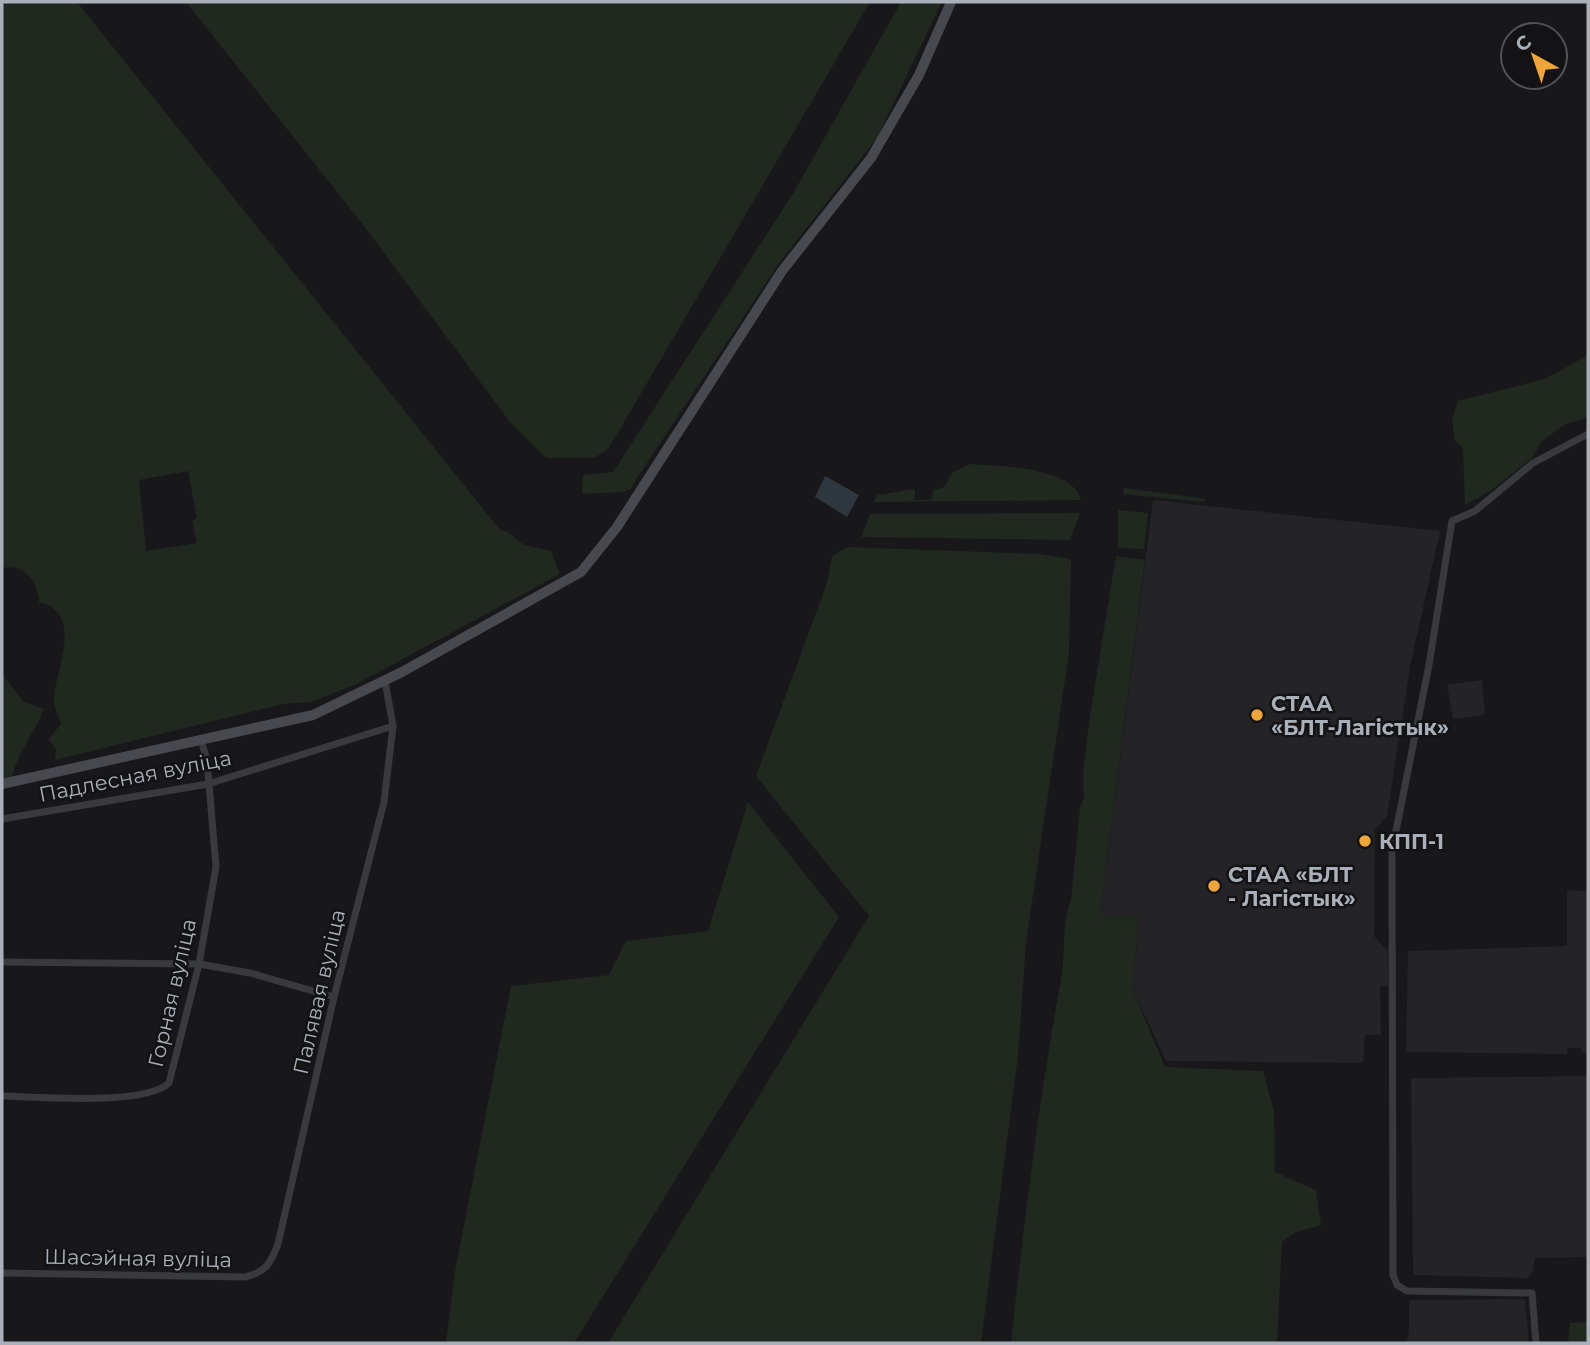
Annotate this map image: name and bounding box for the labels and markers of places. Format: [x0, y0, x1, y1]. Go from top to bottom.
place label: СТАА «БЛТ-Лагістык» [1271, 691, 1449, 740]
marker: СТАА «БЛТ-Лагістык» [1249, 707, 1265, 723]
place label: КПП-1 [1379, 829, 1444, 854]
marker: КПП-1 [1357, 833, 1373, 849]
place label: СТАА «БЛТ - Лагістык» [1228, 862, 1356, 911]
marker: СТАА «БЛТ - Лагістык» [1206, 878, 1222, 894]

